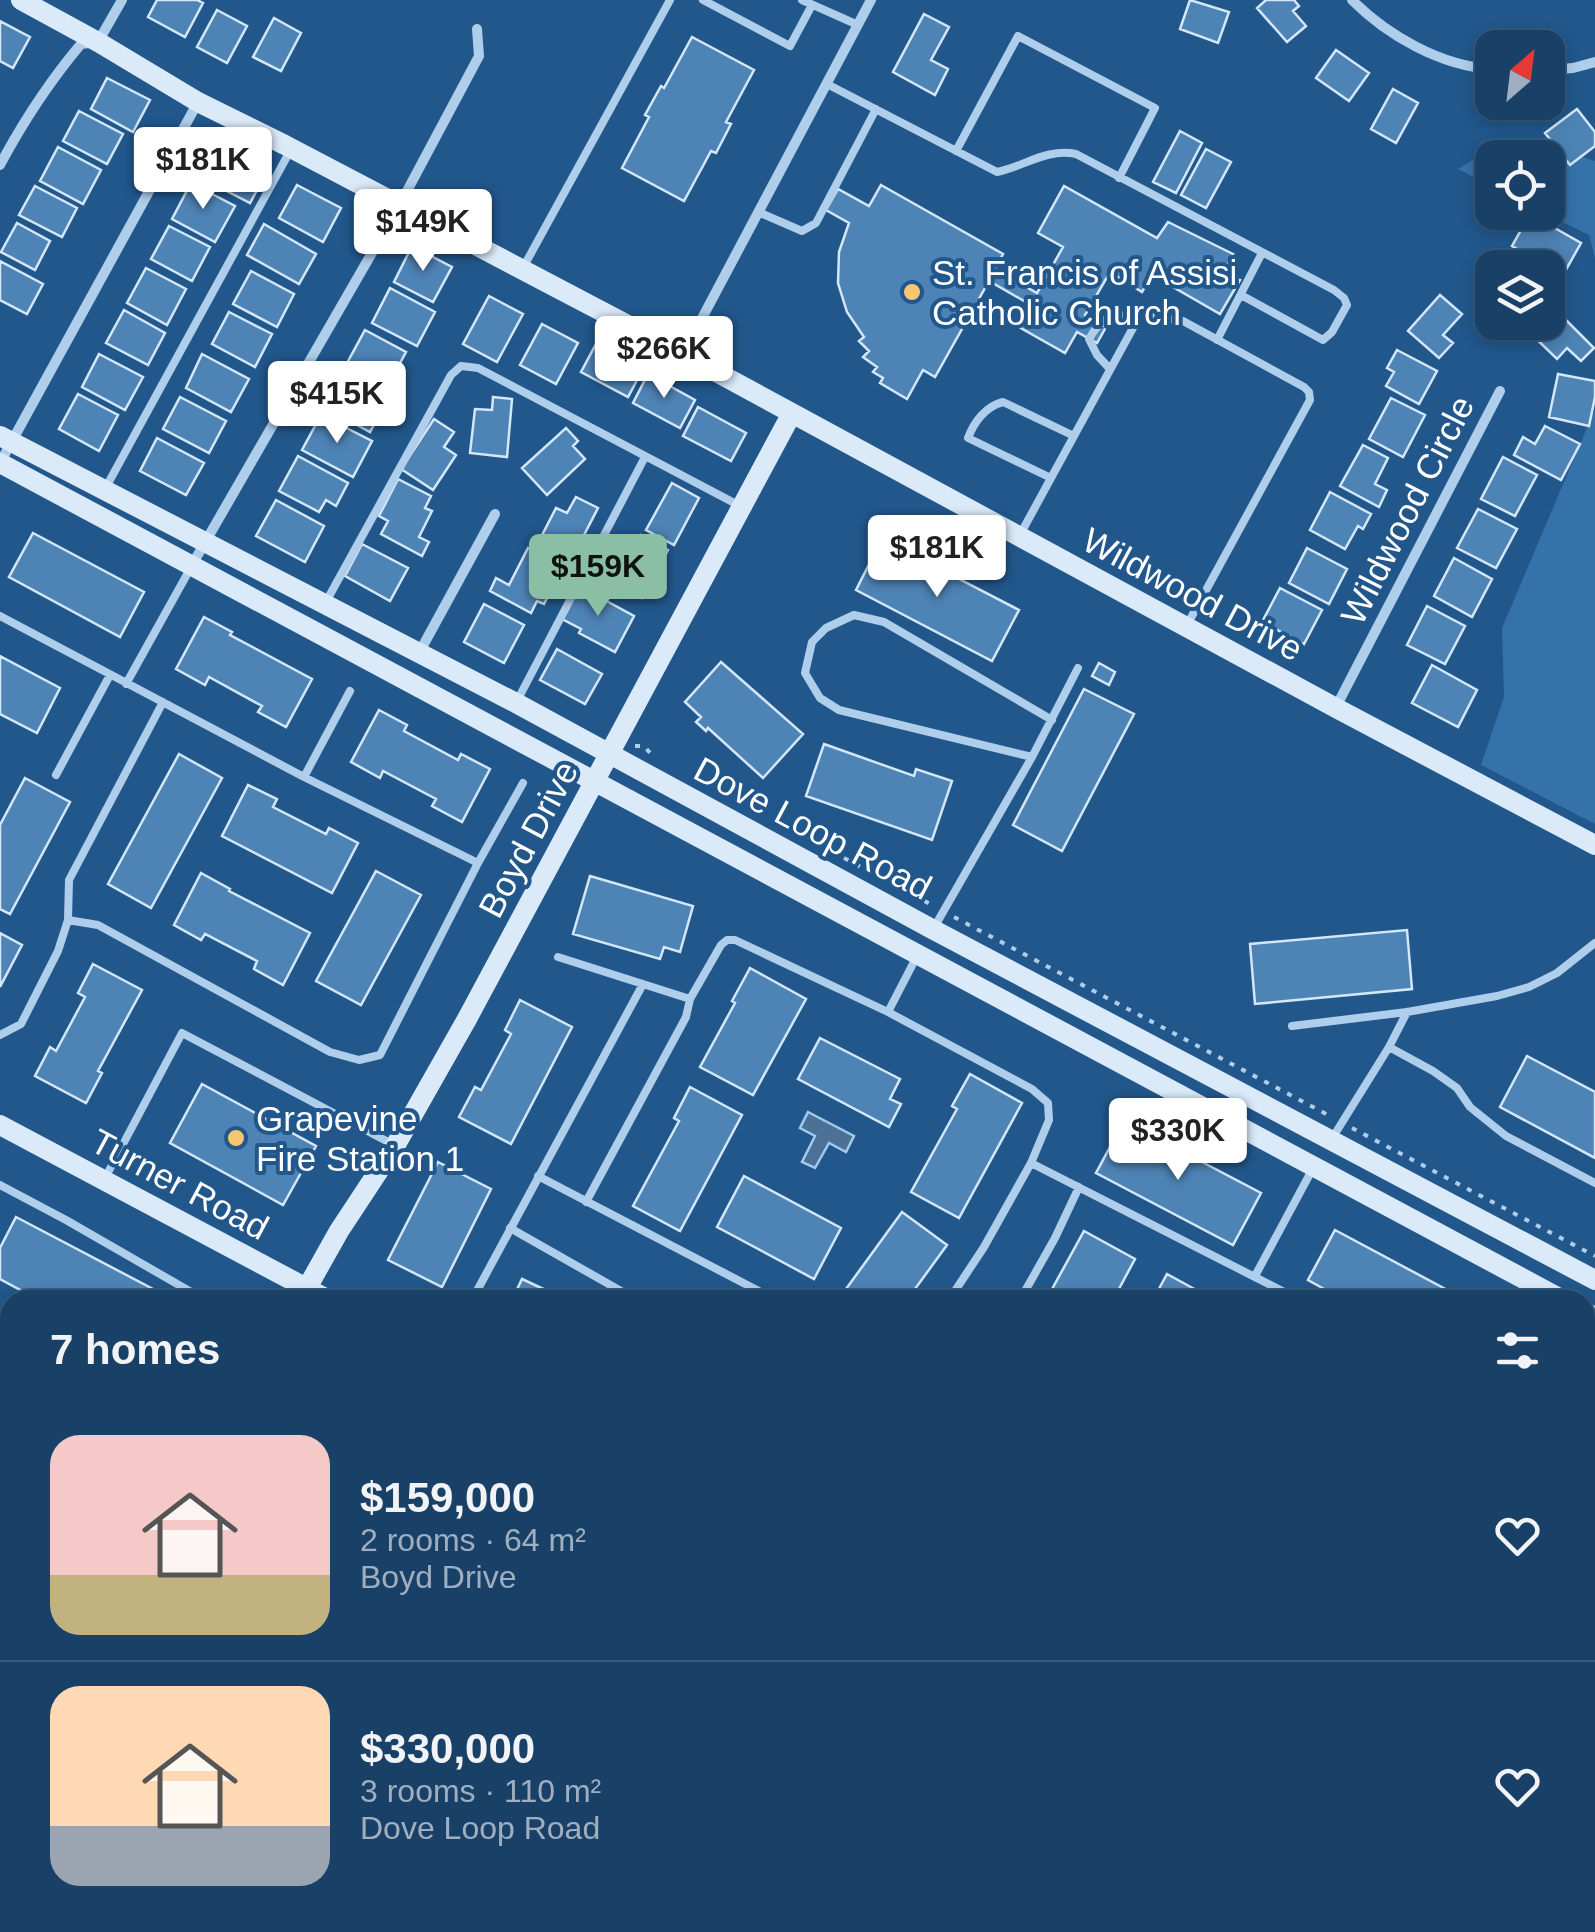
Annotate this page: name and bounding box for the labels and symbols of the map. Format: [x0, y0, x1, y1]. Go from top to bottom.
north arrow [1475, 30, 1565, 120]
pin: $181K [133, 127, 273, 212]
pin: $149K [353, 189, 493, 274]
place label: St. Francis of Assisi Catholic Church [932, 253, 1237, 332]
marker: St. Francis of Assisi Catholic Church [901, 281, 923, 303]
pin: $266K [594, 316, 734, 401]
pin: $415K [267, 361, 407, 446]
street label: Wildwood Circle [1333, 389, 1481, 631]
pin: $181K [867, 515, 1007, 600]
street label: Wildwood Drive [1077, 520, 1309, 668]
pin: $159K [528, 534, 668, 619]
street label: Dove Loop Road [688, 749, 938, 907]
street label: Boyd Drive [471, 754, 585, 924]
pin: $330K [1108, 1098, 1248, 1183]
place label: Grapevine Fire Station 1 [256, 1099, 464, 1178]
street label: Turner Road [85, 1121, 275, 1247]
marker: Grapevine Fire Station 1 [225, 1127, 247, 1149]

